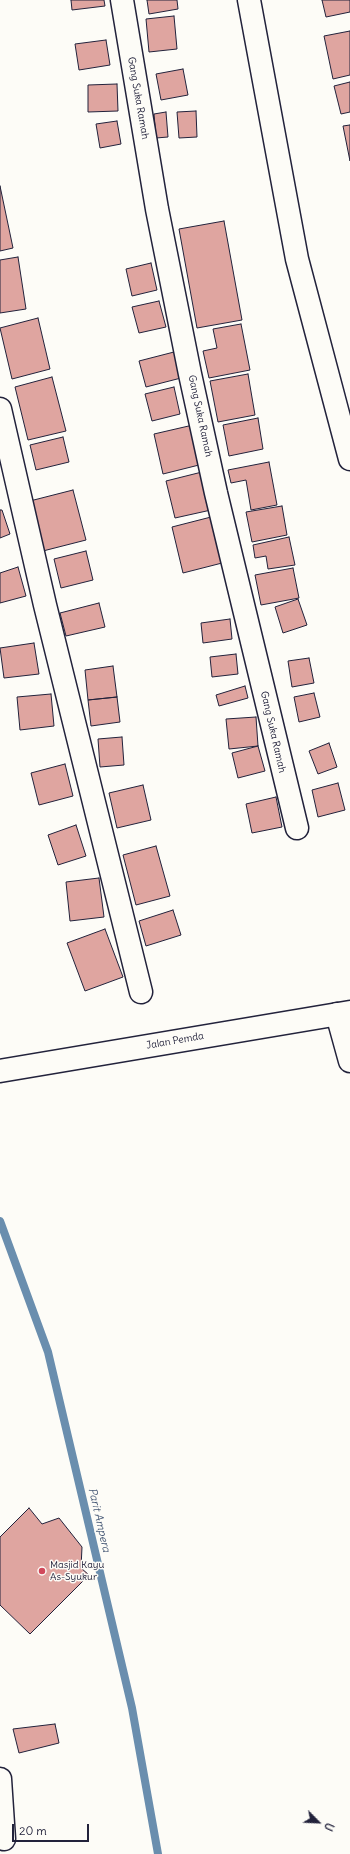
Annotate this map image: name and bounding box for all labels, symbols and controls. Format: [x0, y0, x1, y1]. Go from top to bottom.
street label: Gang Suka Ramah [125, 56, 151, 140]
street label: Gang Suka Ramah [185, 374, 215, 458]
street label: Gang Suka Ramah [258, 690, 288, 774]
street label: Jalan Pemda [145, 1030, 205, 1052]
water label: Parit Ampera [85, 1487, 113, 1553]
place label: Masjid Kayu As-Syukur [50, 1559, 104, 1582]
marker: Masjid Kayu As-Syukur [37, 1566, 47, 1576]
north arrow [298, 1802, 338, 1842]
scale bar [14, 1816, 91, 1842]
text: U [321, 1821, 337, 1833]
text: 20 m [19, 1823, 47, 1838]

